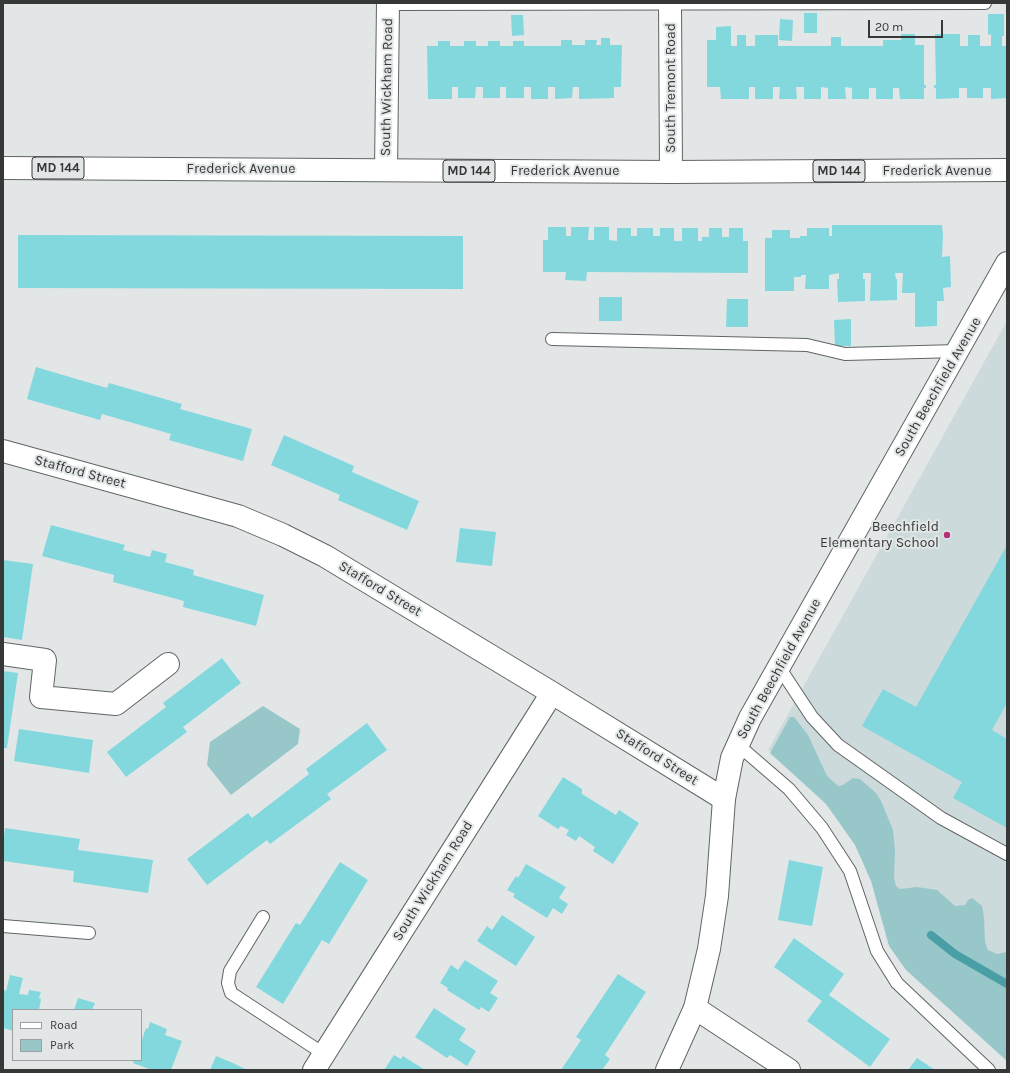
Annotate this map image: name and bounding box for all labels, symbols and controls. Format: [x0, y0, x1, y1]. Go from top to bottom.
scale bar [870, 12, 945, 38]
street label: South Wickham Road [377, 18, 397, 156]
text: 20 m [875, 20, 903, 34]
street label: South Tremont Road [663, 23, 679, 153]
road number: MD 144 [32, 157, 84, 179]
road number: MD 144 [443, 160, 495, 182]
road number: MD 144 [813, 160, 865, 182]
street label: Frederick Avenue [187, 161, 295, 177]
street label: Frederick Avenue [511, 163, 619, 179]
street label: Frederick Avenue [883, 163, 991, 179]
street label: South Beechfield Avenue [891, 314, 985, 460]
street label: Stafford Street [33, 452, 127, 492]
place label: Beechfield Elementary School [820, 519, 939, 552]
marker: Beechfield Elementary School [942, 530, 952, 540]
street label: Stafford Street [335, 558, 425, 620]
street label: South Beechfield Avenue [733, 596, 825, 742]
street label: Stafford Street [613, 725, 701, 789]
street label: South Wickham Road [389, 818, 477, 944]
legend [12, 1009, 142, 1061]
text: Road [50, 1018, 78, 1032]
text: Park [50, 1038, 74, 1052]

